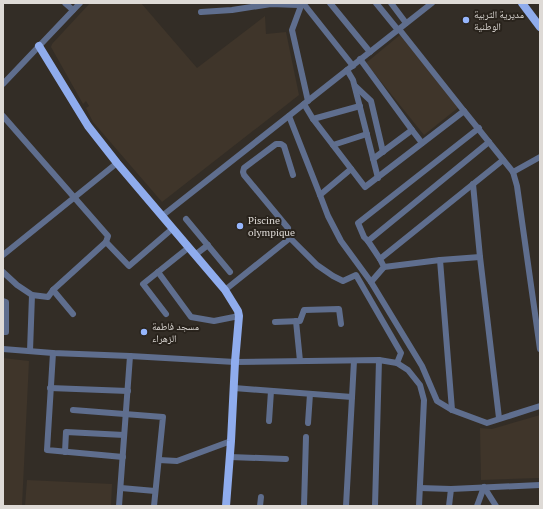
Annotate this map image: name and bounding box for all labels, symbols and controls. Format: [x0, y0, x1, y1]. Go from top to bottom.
place label: مديرية التربية الوطنية [474, 8, 525, 33]
marker: مديرية التربية الوطنية [461, 15, 471, 25]
place label: Piscine olympique [248, 214, 295, 239]
marker: Piscine olympique [235, 221, 245, 231]
place label: مسجد فاطمة الزهراء [152, 320, 199, 345]
marker: مسجد فاطمة الزهراء [139, 327, 149, 337]

